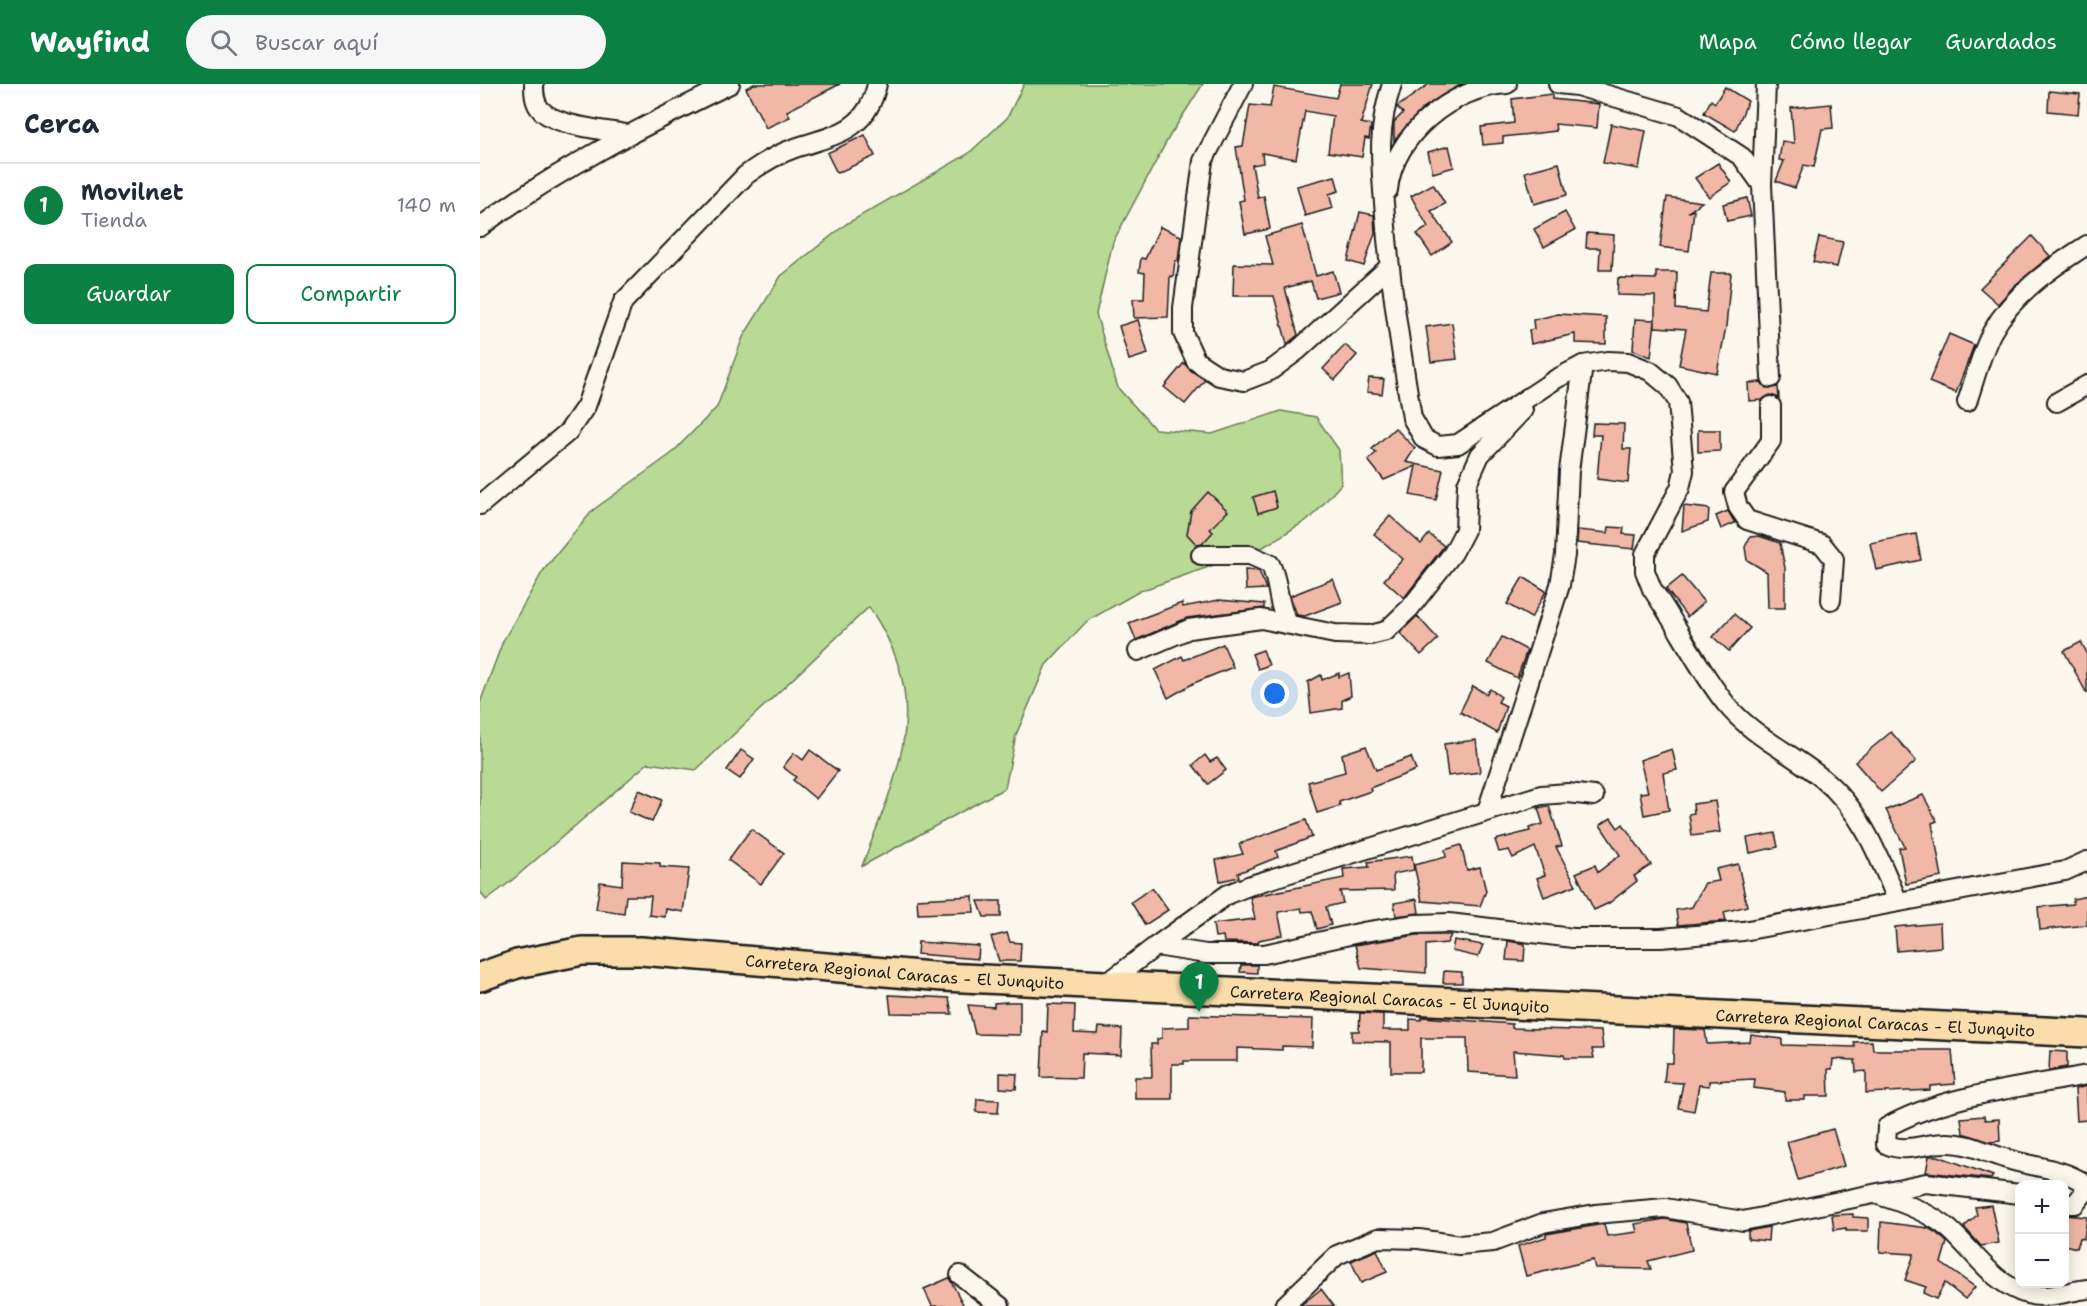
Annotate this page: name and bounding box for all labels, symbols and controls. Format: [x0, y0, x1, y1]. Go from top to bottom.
search box [186, 15, 606, 69]
text: Wayfind [30, 23, 150, 61]
icon: search [207, 26, 240, 59]
text: Buscar aquí [255, 28, 378, 57]
text: Mapa [1699, 28, 1757, 56]
text: Cómo llegar [1790, 28, 1912, 56]
text: Guardados [1945, 28, 2057, 56]
text: Cerca [24, 106, 99, 141]
text: Movilnet [81, 178, 183, 207]
text: 1 [39, 192, 48, 218]
text: 140 m [397, 192, 456, 218]
text: Tienda [81, 207, 147, 233]
button: Guardar [24, 264, 234, 324]
button: Compartir [246, 264, 456, 324]
your location [1260, 679, 1289, 708]
street label: Carretera Regional Caracas - El Junquito [744, 950, 1065, 994]
pin: 1 [1180, 962, 1218, 1012]
street label: Carretera Regional Caracas - El Junquito [1230, 981, 1550, 1018]
street label: Carretera Regional Caracas - El Junquito [1715, 1005, 2036, 1041]
map controls [2015, 1180, 2069, 1288]
button: + [2015, 1180, 2069, 1234]
button: − [2015, 1234, 2069, 1288]

